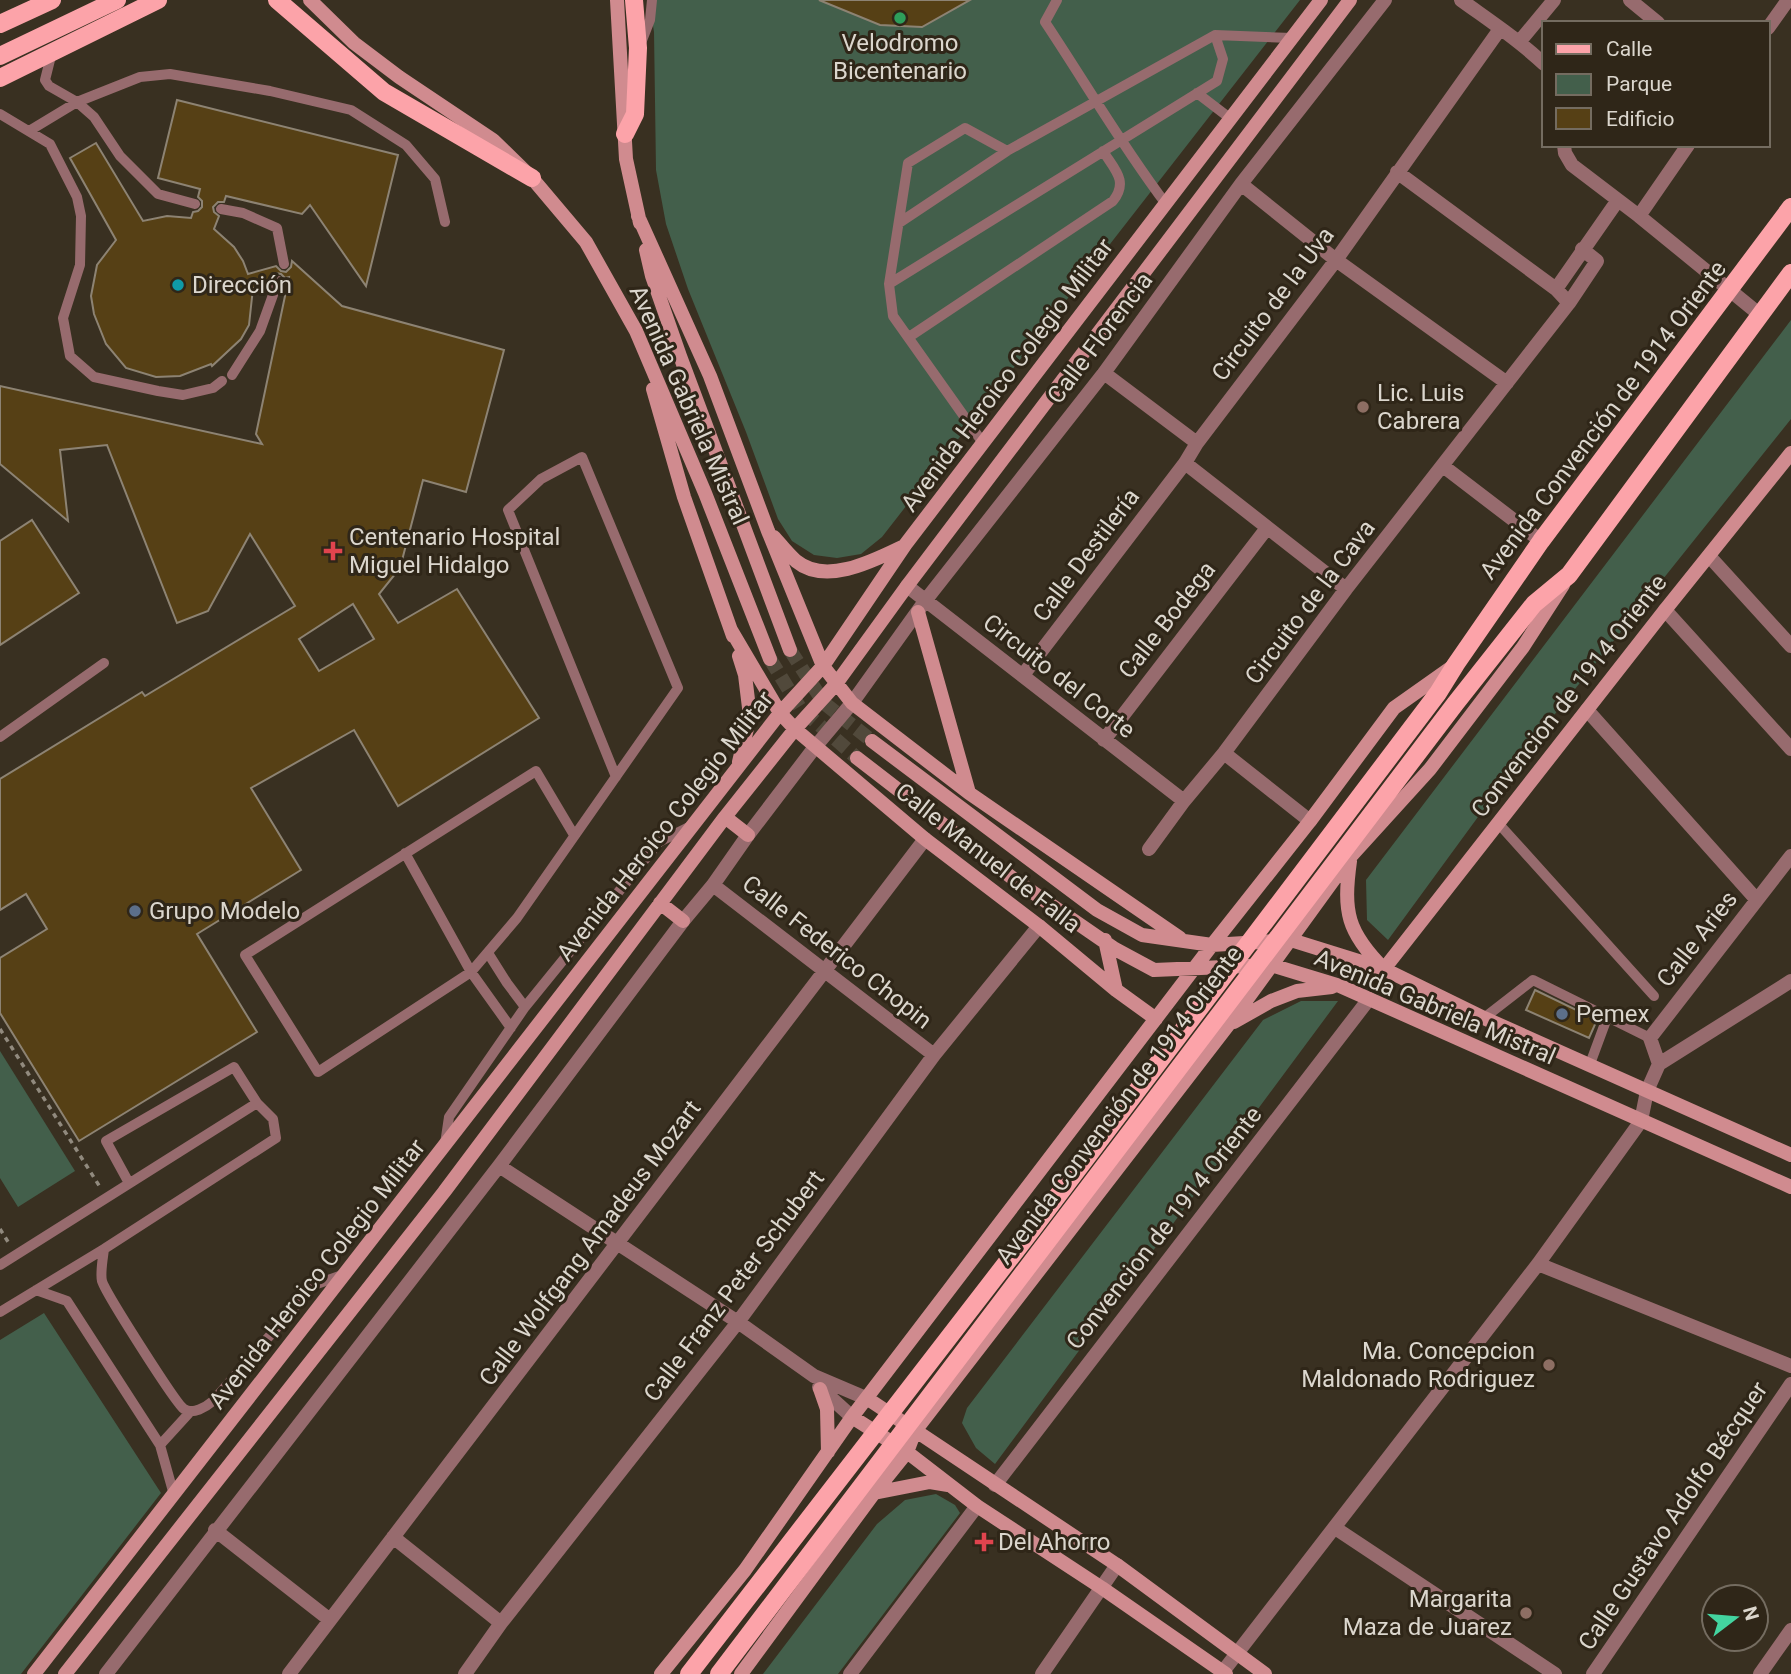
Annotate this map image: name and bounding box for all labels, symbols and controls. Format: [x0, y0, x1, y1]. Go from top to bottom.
marker: Velodromo Bicentenario [892, 10, 908, 26]
legend [1542, 21, 1770, 147]
place label: Velodromo Bicentenario [833, 29, 967, 85]
text: Calle [1606, 37, 1652, 61]
text: Parque [1606, 72, 1672, 96]
text: Edificio [1606, 107, 1674, 131]
street label: Circuito de la Uva [1206, 222, 1340, 386]
street label: Avenida Heroico Colegio Militar [895, 233, 1119, 517]
street label: Avenida Convención de 1914 Oriente [1474, 255, 1732, 585]
street label: Calle Florencia [1042, 267, 1158, 409]
place label: Dirección [192, 271, 292, 299]
marker: Dirección [170, 277, 186, 293]
street label: Avenida Gabriela Mistral [624, 281, 754, 529]
place label: Lic. Luis Cabrera [1377, 379, 1464, 435]
marker: Lic. Luis Cabrera [1355, 399, 1371, 415]
street label: Calle Destilería [1027, 483, 1145, 627]
street label: Circuito de la Cava [1239, 514, 1381, 690]
place label: Centenario Hospital Miguel Hidalgo [349, 523, 560, 579]
marker: Centenario Hospital Miguel Hidalgo [323, 541, 343, 561]
street label: Calle Bodega [1113, 556, 1221, 684]
street label: Convencion de 1914 Oriente [1465, 569, 1673, 823]
street label: Circuito del Corte [978, 608, 1140, 744]
street label: Avenida Heroico Colegio Militar [551, 686, 779, 966]
street label: Calle Manuel de Falla [890, 777, 1086, 939]
street label: Calle Federico Chopin [737, 869, 937, 1035]
street label: Calle Aries [1651, 886, 1743, 992]
place label: Grupo Modelo [149, 897, 300, 925]
marker: Grupo Modelo [127, 903, 143, 919]
street label: Avenida Convención de 1914 Oriente [990, 940, 1248, 1270]
street label: Avenida Gabriela Mistral [1310, 944, 1560, 1070]
place label: Pemex [1576, 1000, 1649, 1028]
marker: Pemex [1554, 1006, 1570, 1022]
street label: Calle Wolfgang Amadeus Mozart [473, 1095, 707, 1391]
street label: Convencion de 1914 Oriente [1060, 1101, 1268, 1355]
street label: Avenida Heroico Colegio Militar [203, 1134, 431, 1414]
street label: Calle Franz Peter Schubert [638, 1165, 830, 1407]
place label: Ma. Concepcion Maldonado Rodriguez [1301, 1337, 1535, 1393]
marker: Ma. Concepcion Maldonado Rodriguez [1541, 1357, 1557, 1373]
street label: Calle Gustavo Adolfo Bécquer [1573, 1377, 1773, 1655]
place label: Del Ahorro [998, 1528, 1111, 1556]
marker: Del Ahorro [976, 1534, 992, 1550]
north arrow [1700, 1583, 1770, 1653]
place label: Margarita Maza de Juarez [1343, 1585, 1512, 1641]
text: N [1738, 1604, 1764, 1623]
marker: Margarita Maza de Juarez [1518, 1605, 1534, 1621]

